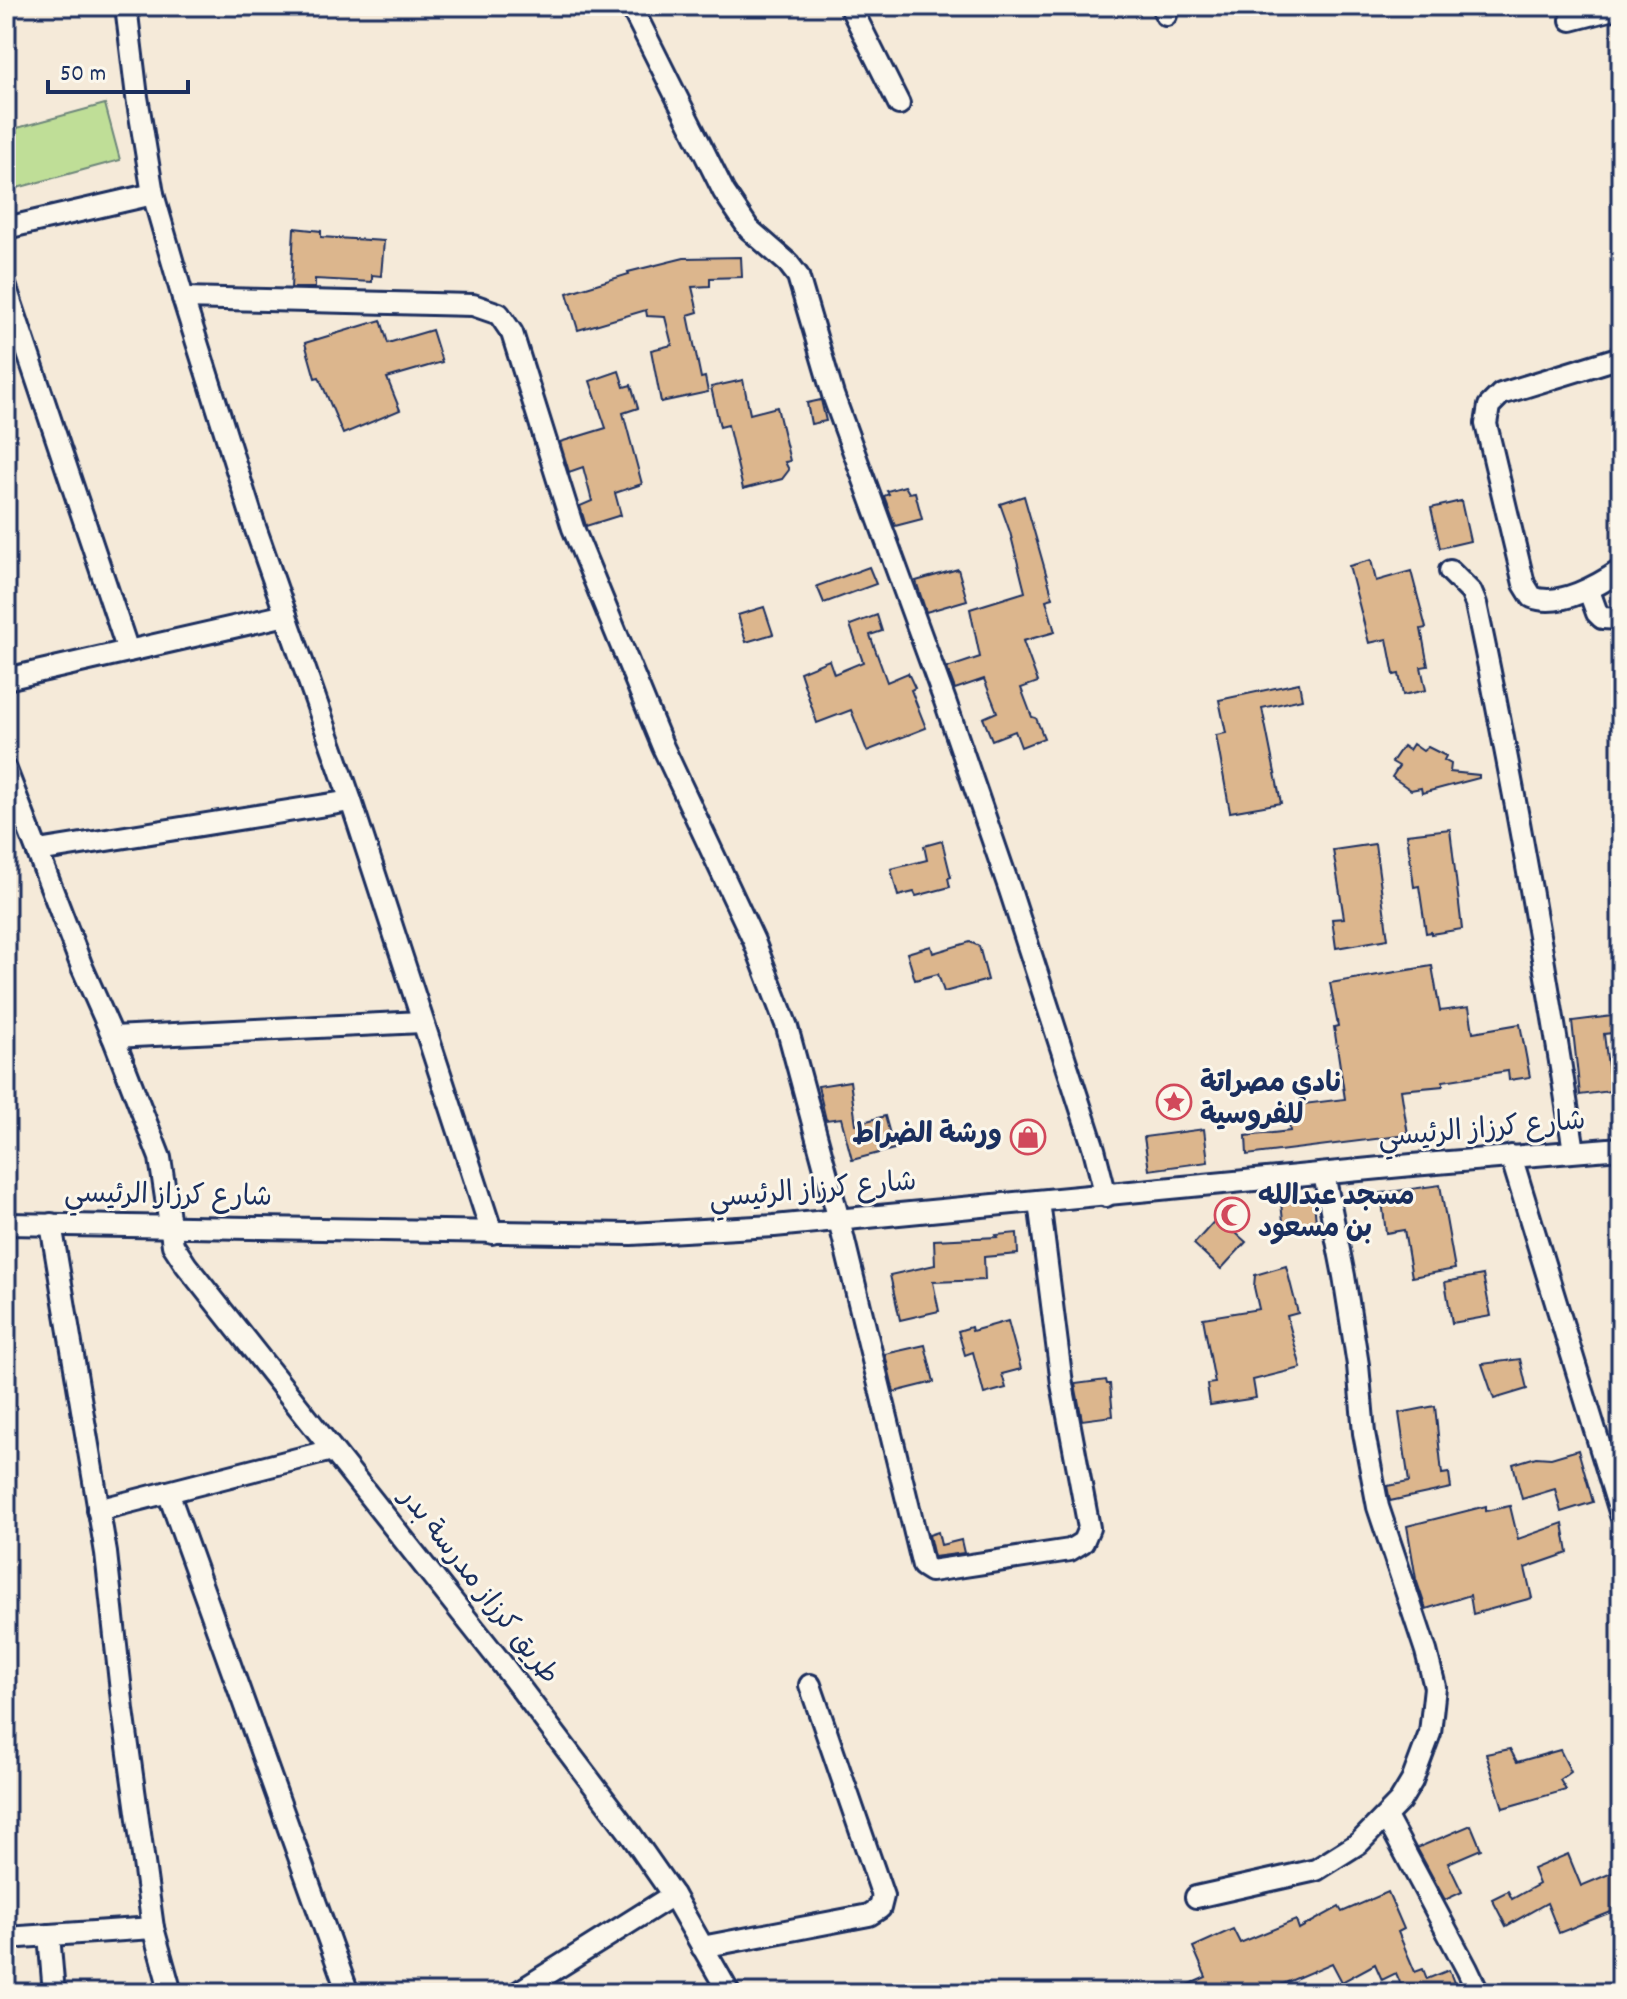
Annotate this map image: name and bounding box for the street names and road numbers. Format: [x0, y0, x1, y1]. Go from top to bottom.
street label: شارع كرزاز الرئيسي [1377, 1103, 1587, 1161]
street label: شارع كرزاز الرئيسي [708, 1164, 918, 1222]
street label: شارع كرزاز الرئيسي [64, 1176, 272, 1220]
street label: طريق كرزاز مدرسة بدر [386, 1480, 567, 1695]

